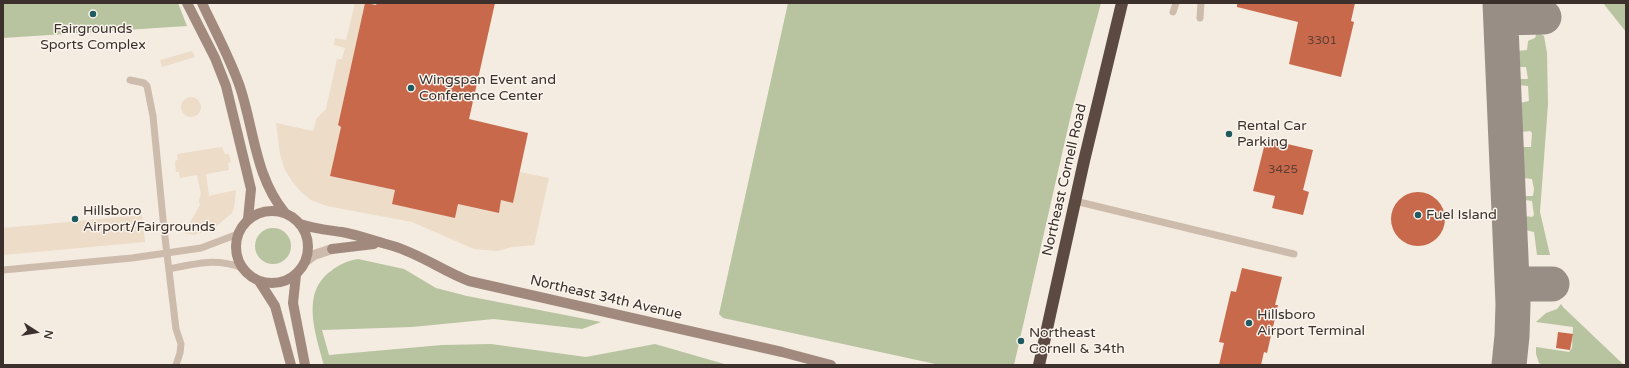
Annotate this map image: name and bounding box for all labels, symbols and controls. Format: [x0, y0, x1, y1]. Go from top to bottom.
marker: Fairgrounds Sports Complex [88, 9, 98, 19]
place label: Fairgrounds Sports Complex [40, 21, 146, 54]
house number: 3301 [1307, 34, 1337, 48]
place label: Wingspan Event and Conference Center [419, 72, 556, 104]
marker: Wingspan Event and Conference Center [406, 83, 416, 93]
street label: Northeast Cornell Road [1039, 102, 1091, 258]
place label: Rental Car Parking [1237, 118, 1307, 150]
marker: Rental Car Parking [1224, 129, 1234, 139]
house number: 3425 [1268, 163, 1298, 177]
place label: Hillsboro Airport/Fairgrounds [83, 203, 216, 236]
place label: Fuel Island [1426, 207, 1497, 223]
marker: Fuel Island [1413, 210, 1423, 220]
marker: Hillsboro Airport/Fairgrounds [70, 214, 80, 224]
street label: Northeast 34th Avenue [528, 272, 684, 324]
place label: Hillsboro Airport Terminal [1257, 307, 1365, 340]
north arrow [16, 312, 56, 352]
marker: Hillsboro Airport Terminal [1244, 318, 1254, 328]
place label: Northeast Cornell & 34th [1029, 325, 1125, 358]
text: N [41, 329, 56, 340]
marker: Northeast Cornell & 34th [1016, 336, 1026, 346]

